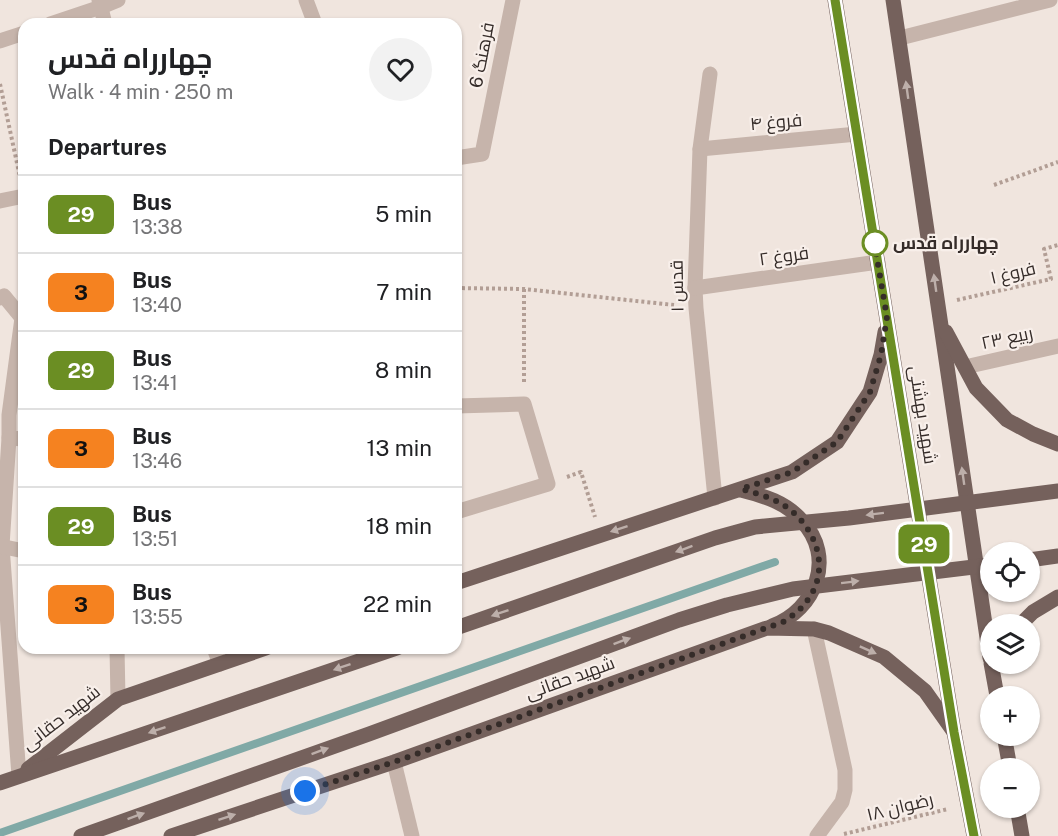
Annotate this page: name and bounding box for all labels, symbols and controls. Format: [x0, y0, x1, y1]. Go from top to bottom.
street label: فرهنگ 6 [465, 20, 499, 90]
button: heart [369, 38, 432, 101]
text: چهارراه قدس [48, 41, 213, 74]
text: Walk · 4 min · 250 m [48, 80, 233, 104]
one-way arrow [903, 80, 912, 99]
street label: فروغ ۴ [749, 109, 803, 136]
text: Departures [48, 134, 167, 160]
text: Bus [132, 189, 172, 215]
text: 5 min [375, 201, 432, 227]
text: 29 [67, 202, 95, 227]
text: 13:38 [132, 215, 183, 239]
marker: چهارراه قدس [862, 230, 888, 256]
place label: چهارراه قدس [893, 232, 999, 255]
street label: فروغ ۲ [758, 242, 810, 271]
street label: فروغ ۱ [988, 257, 1038, 290]
street label: قدس ۱ [666, 260, 688, 312]
text: Bus [132, 267, 172, 293]
one-way arrow [931, 273, 940, 292]
text: 7 min [376, 279, 432, 305]
text: 3 [74, 280, 88, 305]
text: 13:40 [132, 293, 182, 317]
street label: ربیع ۲۳ [979, 322, 1035, 355]
text: Bus [132, 345, 172, 371]
text: 8 min [375, 357, 432, 383]
text: 29 [67, 358, 95, 383]
street label: شهید بهشتی [904, 364, 942, 466]
text: 13:41 [132, 371, 178, 395]
text: Bus [132, 423, 172, 449]
text: 13 min [367, 435, 432, 461]
text: 3 [74, 436, 88, 461]
text: 13:46 [132, 449, 182, 473]
one-way arrow [959, 466, 968, 485]
text: Bus [132, 501, 172, 527]
one-way arrow [865, 510, 884, 519]
text: 18 min [366, 513, 432, 539]
text: 29 [67, 514, 95, 539]
line badge: 29 [897, 524, 951, 564]
one-way arrow [610, 525, 628, 534]
text: 13:51 [132, 527, 178, 551]
text: 29 [910, 532, 938, 557]
map controls [980, 542, 1040, 818]
button: locate [980, 542, 1040, 602]
one-way arrow [675, 544, 693, 554]
one-way arrow [841, 578, 860, 587]
text: Bus [132, 579, 172, 605]
text: 22 min [363, 591, 432, 617]
text: 3 [74, 592, 88, 617]
text: 13:55 [132, 605, 183, 629]
one-way arrow [491, 608, 509, 618]
button: layers [980, 614, 1040, 674]
one-way arrow [613, 636, 631, 645]
one-way arrow [860, 646, 877, 655]
street label: شهید حقانی [522, 652, 618, 704]
one-way arrow [332, 663, 350, 672]
street label: شهید حقانی [17, 681, 105, 755]
button: + [980, 686, 1040, 746]
one-way arrow [148, 726, 166, 735]
one-way arrow [311, 745, 329, 755]
button: − [980, 758, 1040, 818]
your location [290, 776, 320, 806]
street label: رضوان ۱۸ [864, 788, 936, 826]
one-way arrow [127, 811, 145, 821]
one-way arrow [218, 812, 236, 822]

